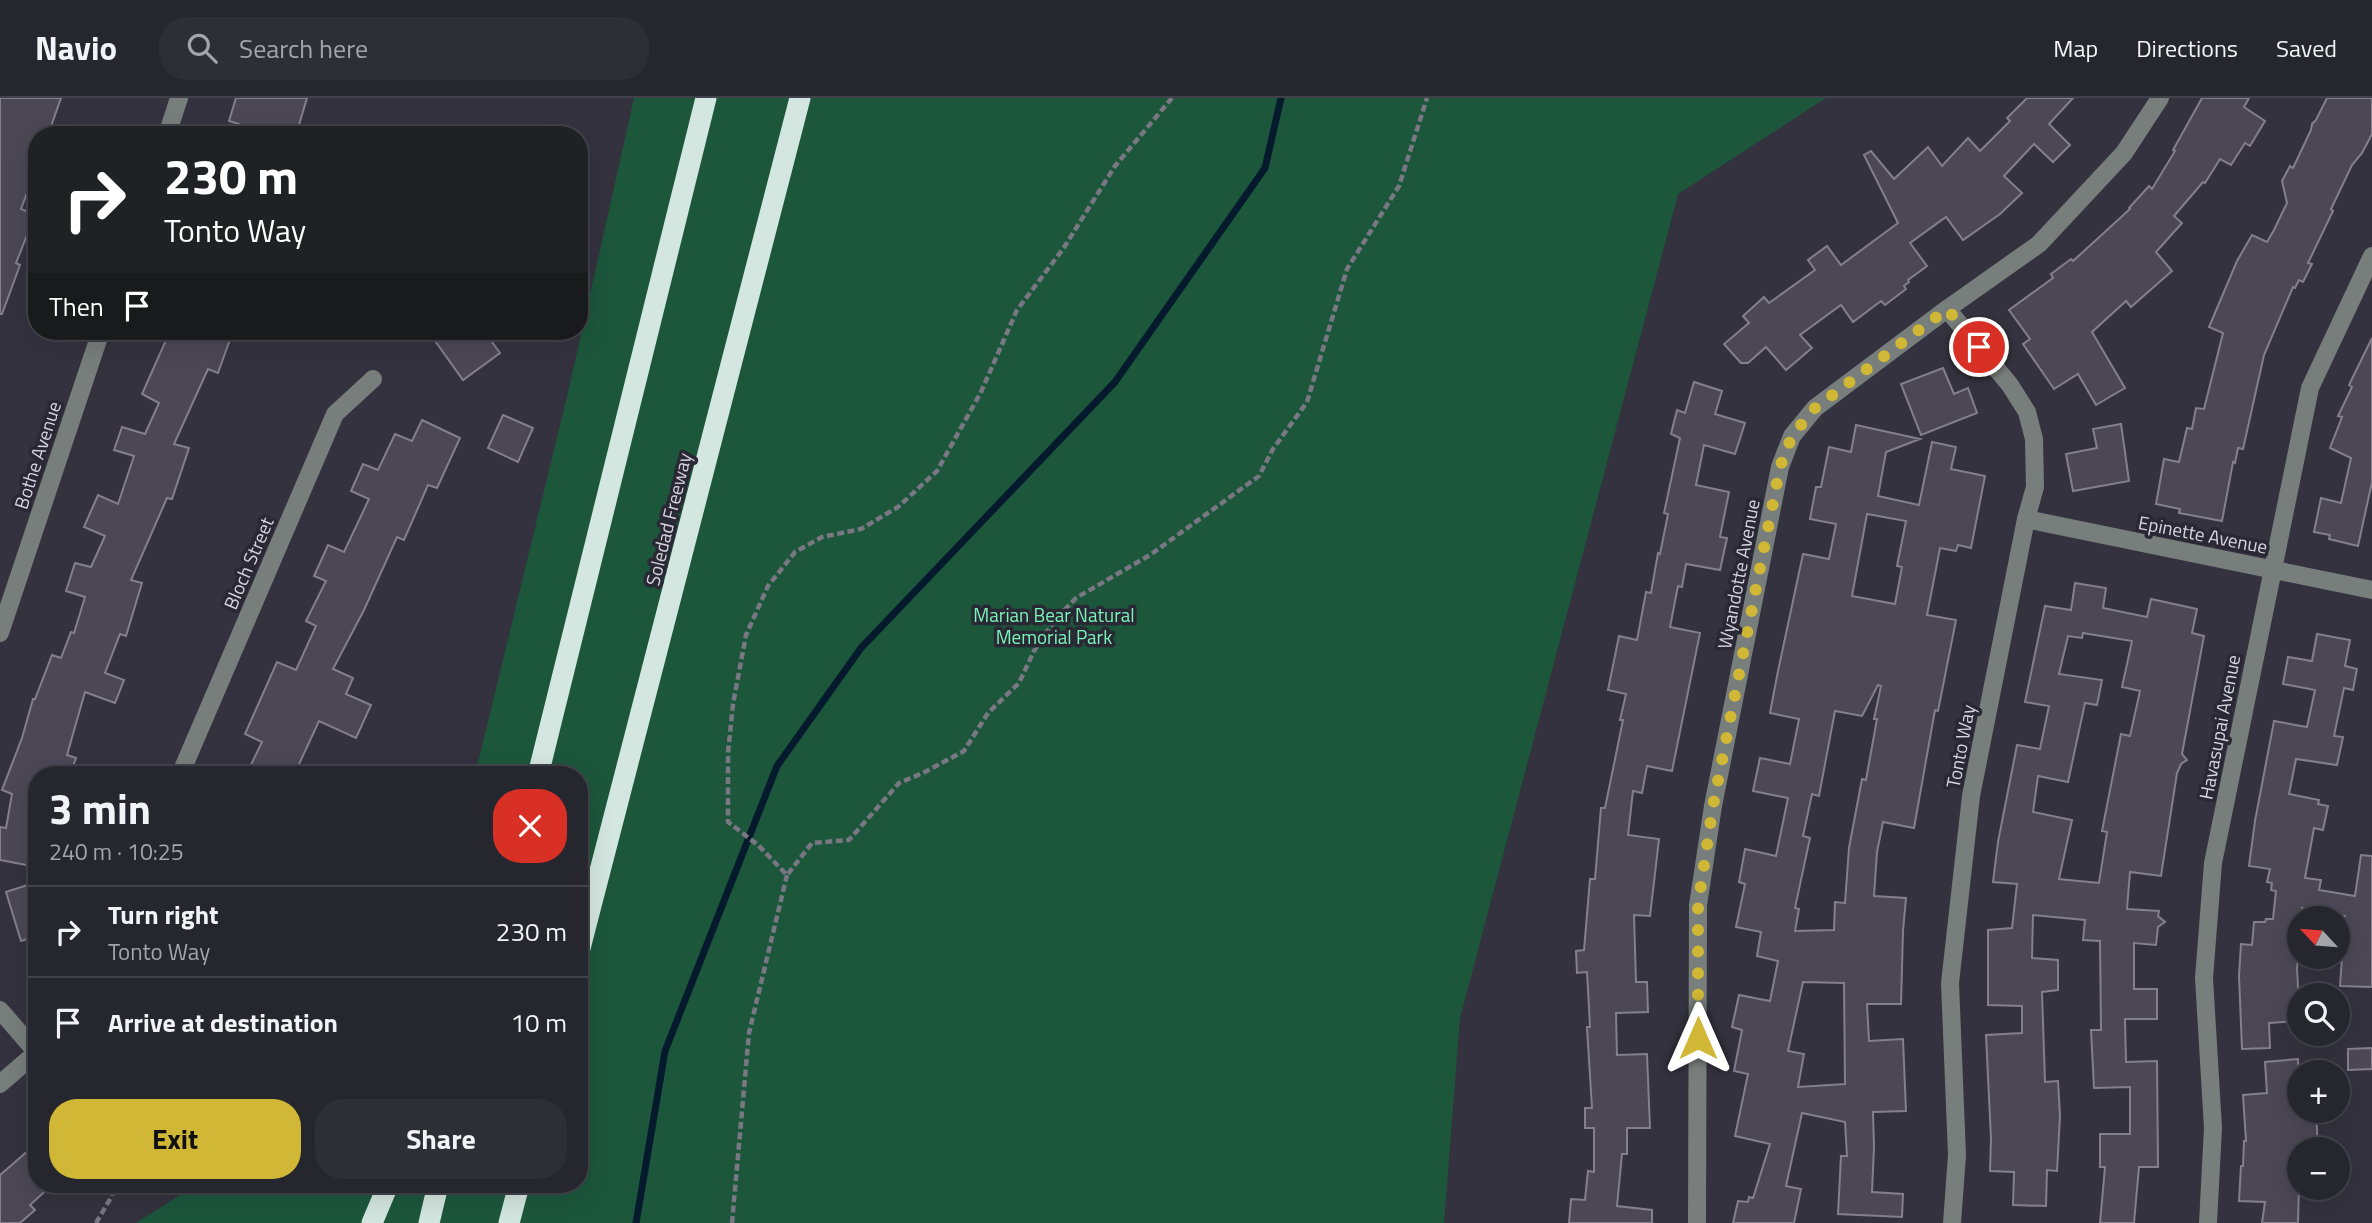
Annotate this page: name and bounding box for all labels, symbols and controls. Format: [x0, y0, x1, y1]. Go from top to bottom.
search box [159, 17, 649, 80]
text: Navio [35, 23, 117, 73]
icon: search [183, 29, 221, 67]
text: Search here [239, 29, 368, 68]
text: Map [2053, 30, 2098, 66]
text: Directions [2136, 30, 2238, 66]
text: Saved [2276, 30, 2337, 66]
text: 230 m [164, 138, 298, 213]
icon: right [49, 154, 140, 245]
text: Tonto Way [164, 206, 306, 254]
text: Then [49, 287, 104, 326]
icon: arrive [118, 287, 156, 325]
pin [1949, 317, 2009, 377]
icon: arrive [1960, 328, 1998, 366]
street label: Bothe Avenue [6, 397, 68, 513]
street label: Soledad Freeway [637, 449, 699, 589]
street label: Wyandotte Avenue [1709, 497, 1767, 651]
street label: Epinette Avenue [2136, 507, 2270, 561]
street label: Bloch Street [216, 512, 281, 614]
park label: Marian Bear Natural Memorial Park [973, 600, 1135, 651]
street label: Havasupai Avenue [2191, 652, 2247, 802]
street label: Tonto Way [1938, 702, 1982, 790]
text: 3 min [49, 776, 151, 840]
button: close [493, 789, 567, 863]
text: 240 m · 10:25 [49, 834, 184, 869]
text: Turn right [108, 895, 219, 934]
north arrow [2287, 906, 2350, 970]
map controls [2287, 906, 2350, 1200]
text: 230 m [496, 912, 567, 951]
icon: right [49, 913, 87, 951]
text: Tonto Way [108, 934, 210, 969]
button: search [2287, 983, 2350, 1046]
position arrow [1661, 1001, 1735, 1075]
text: Arrive at destination [108, 1003, 338, 1042]
text: 10 m [510, 1003, 567, 1042]
icon: arrive [49, 1004, 87, 1042]
button: + [2287, 1060, 2350, 1123]
button: Exit [49, 1099, 301, 1179]
button: Share [315, 1099, 567, 1179]
button: − [2287, 1137, 2350, 1200]

